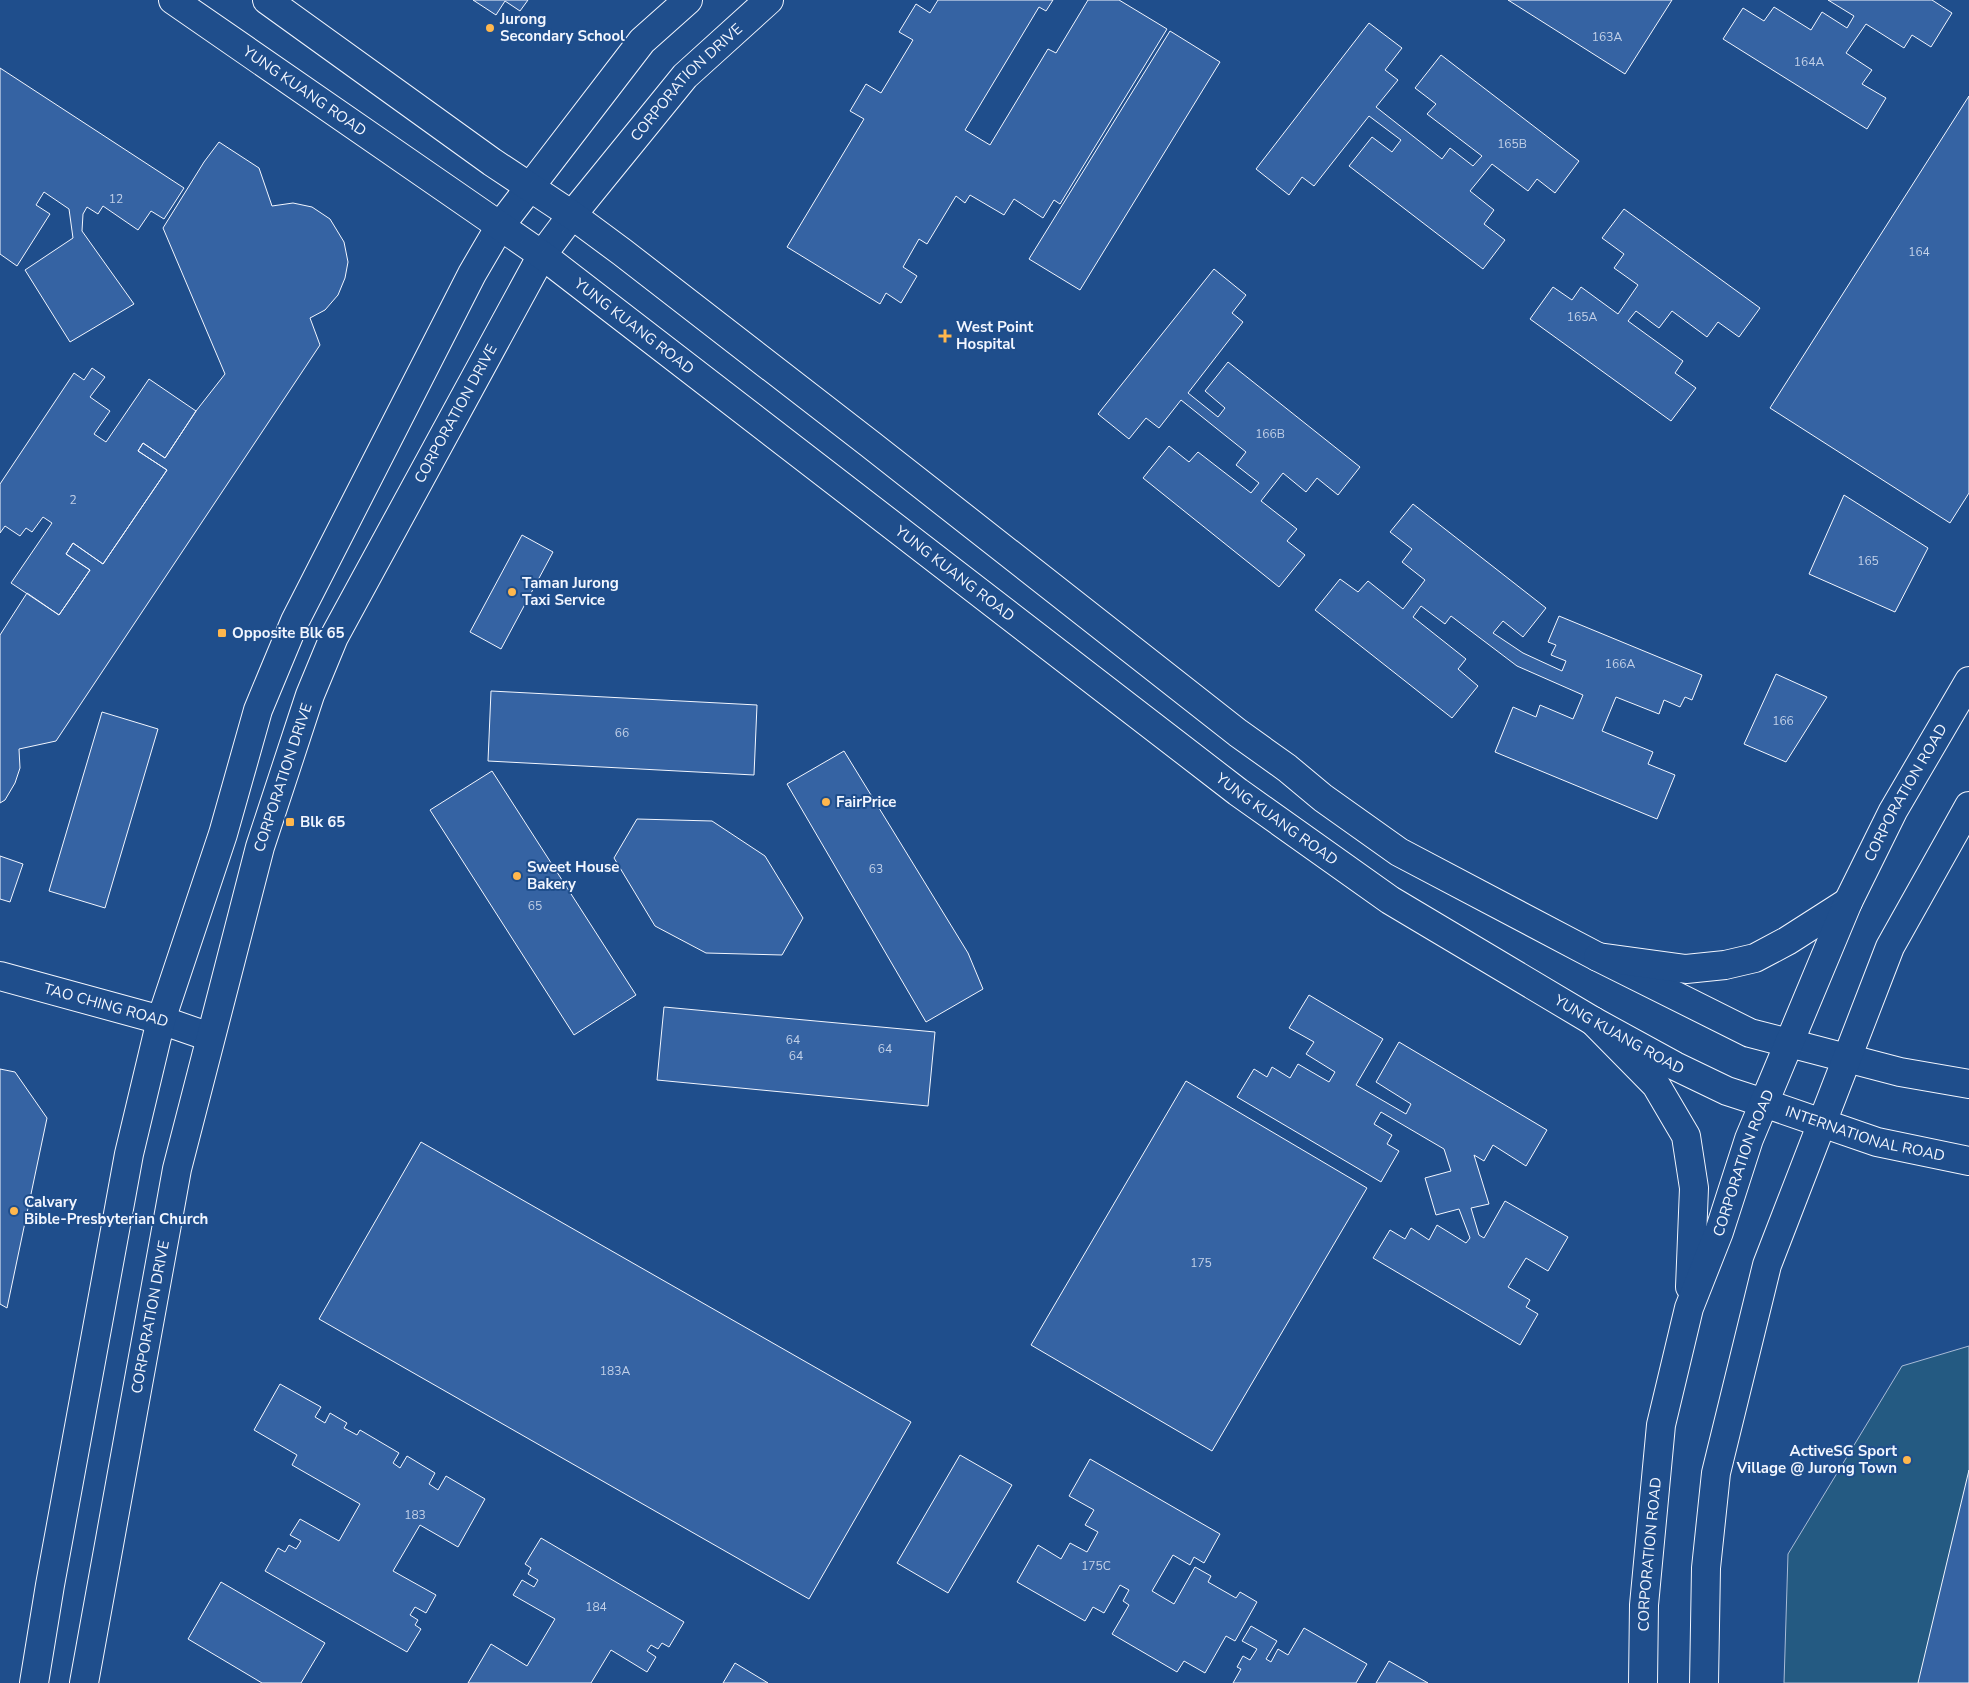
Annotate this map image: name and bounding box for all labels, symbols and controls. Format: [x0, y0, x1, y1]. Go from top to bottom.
place label: Jurong Secondary School [499, 9, 625, 46]
street label: CORPORATION DRIVE [626, 19, 747, 146]
marker: Jurong Secondary School [484, 22, 496, 34]
house number: 163A [1592, 29, 1622, 45]
street label: YUNG KUANG ROAD [238, 41, 370, 141]
house number: 164A [1794, 54, 1824, 70]
house number: 165B [1497, 136, 1527, 152]
house number: 12 [109, 191, 123, 207]
house number: 164 [1908, 244, 1930, 260]
street label: YUNG KUANG ROAD [570, 273, 698, 379]
house number: 165A [1567, 309, 1597, 325]
place label: West Point Hospital [956, 317, 1034, 354]
marker: West Point Hospital [938, 329, 952, 343]
street label: CORPORATION DRIVE [410, 341, 502, 487]
house number: 166B [1255, 426, 1285, 442]
house number: 2 [69, 492, 77, 508]
street label: YUNG KUANG ROAD [890, 520, 1019, 626]
house number: 165 [1857, 553, 1879, 569]
place label: Taman Jurong Taxi Service [522, 573, 619, 610]
marker: Taman Jurong Taxi Service [506, 586, 518, 598]
place label: Opposite Blk 65 [232, 623, 345, 643]
marker: Opposite Blk 65 [216, 627, 228, 639]
house number: 166A [1605, 656, 1635, 672]
street label: CORPORATION DRIVE [249, 701, 317, 854]
house number: 166 [1772, 713, 1794, 729]
street label: CORPORATION ROAD [1860, 720, 1952, 865]
house number: 66 [615, 725, 629, 741]
street label: YUNG KUANG ROAD [1211, 768, 1342, 870]
place label: FairPrice [836, 792, 896, 812]
marker: FairPrice [820, 796, 832, 808]
place label: Blk 65 [300, 812, 345, 832]
marker: Blk 65 [284, 816, 296, 828]
place label: Sweet House Bakery [527, 857, 619, 894]
house number: 63 [869, 861, 883, 877]
marker: Sweet House Bakery [511, 870, 523, 882]
house number: 65 [528, 898, 542, 914]
street label: TAO CHING ROAD [41, 978, 171, 1032]
street label: YUNG KUANG ROAD [1550, 990, 1687, 1079]
house number: 64 [786, 1032, 800, 1048]
house number: 64 [878, 1041, 892, 1057]
house number: 64 [789, 1048, 803, 1064]
street label: CORPORATION ROAD [1708, 1086, 1779, 1239]
street label: INTERNATIONAL ROAD [1783, 1101, 1947, 1166]
place label: Calvary Bible-Presbyterian Church [24, 1192, 208, 1229]
marker: Calvary Bible-Presbyterian Church [8, 1205, 20, 1217]
street label: CORPORATION DRIVE [127, 1239, 174, 1395]
house number: 175 [1190, 1255, 1212, 1271]
house number: 183A [600, 1363, 630, 1379]
place label: ActiveSG Sport Village @ Jurong Town [1736, 1441, 1897, 1478]
marker: ActiveSG Sport Village @ Jurong Town [1901, 1454, 1913, 1466]
street label: CORPORATION ROAD [1634, 1476, 1666, 1631]
house number: 183 [404, 1507, 426, 1523]
house number: 175C [1081, 1558, 1111, 1574]
house number: 184 [585, 1599, 607, 1615]

